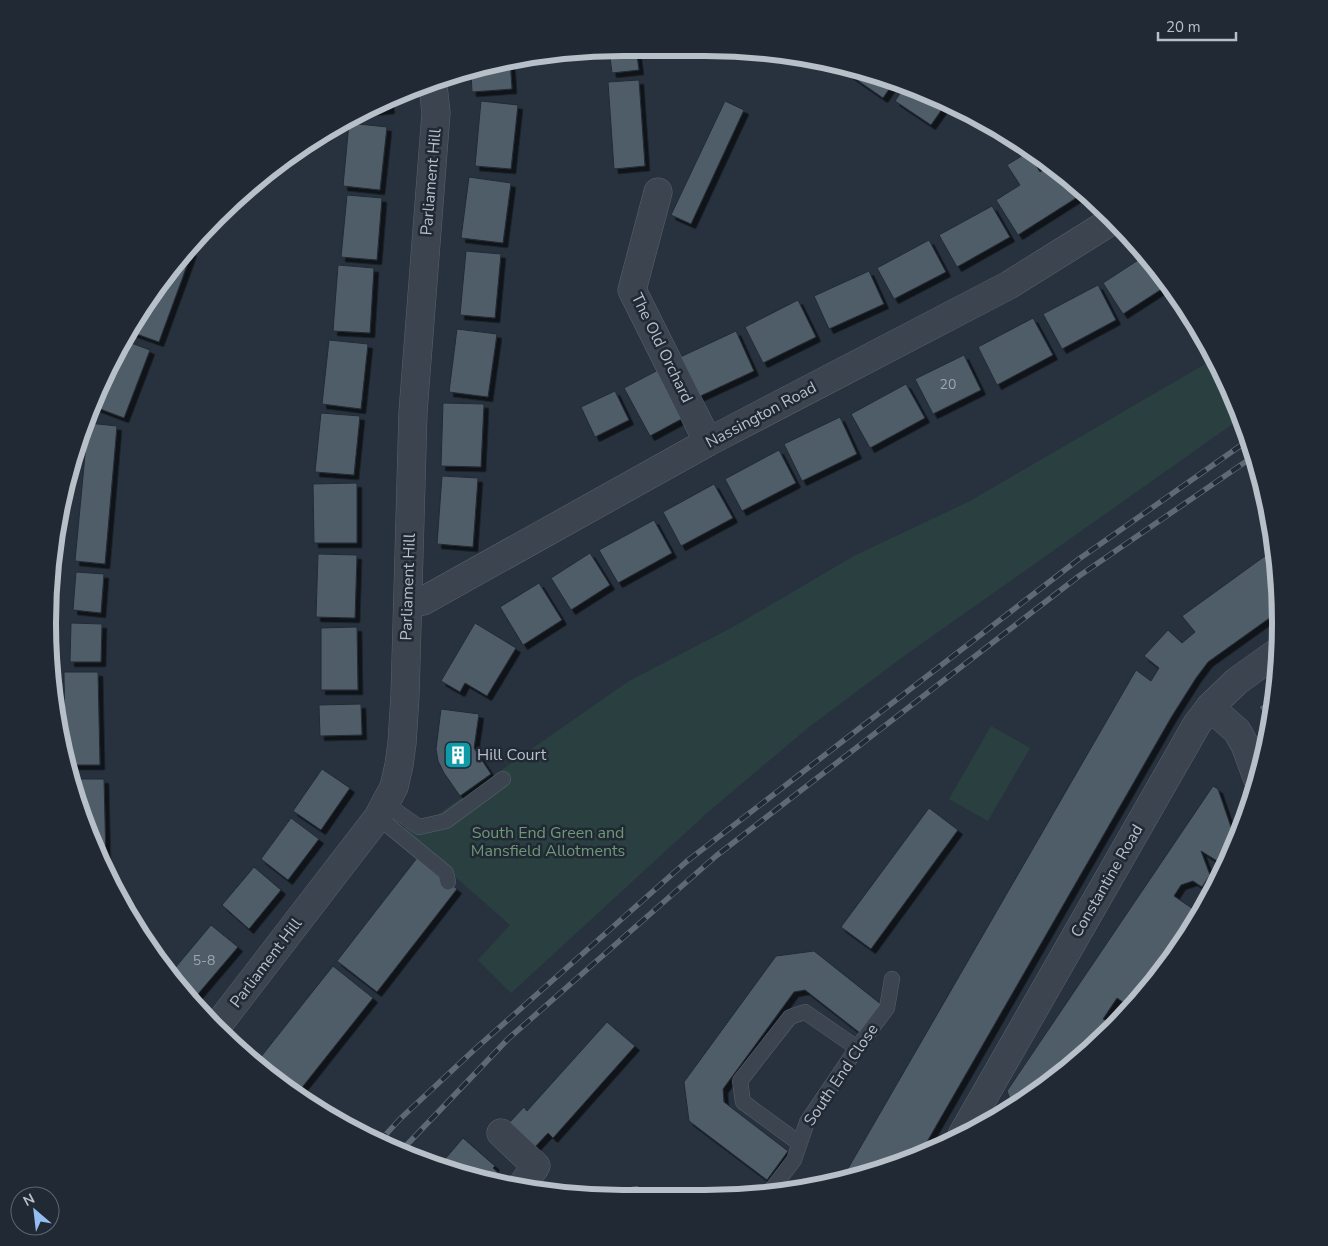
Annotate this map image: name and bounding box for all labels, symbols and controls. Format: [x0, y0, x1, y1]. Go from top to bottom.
scale bar [1158, 10, 1236, 42]
text: 20 m [1166, 17, 1201, 37]
street label: Parliament Hill [415, 127, 447, 236]
street label: The Old Orchard [626, 289, 698, 407]
house number: 20 [940, 375, 956, 394]
street label: Nassington Road [702, 376, 820, 454]
street label: Parliament Hill [395, 533, 421, 641]
building icon: Hill Court [443, 740, 473, 770]
place label: Hill Court [477, 744, 547, 766]
street label: Constantine Road [1066, 820, 1148, 942]
park label: South End Green and Mansfield Allotments [471, 822, 625, 862]
street label: Parliament Hill [225, 913, 307, 1012]
house number: 5-8 [193, 951, 215, 970]
street label: South End Close [799, 1020, 883, 1130]
north arrow [10, 1186, 60, 1236]
text: N [20, 1189, 38, 1211]

